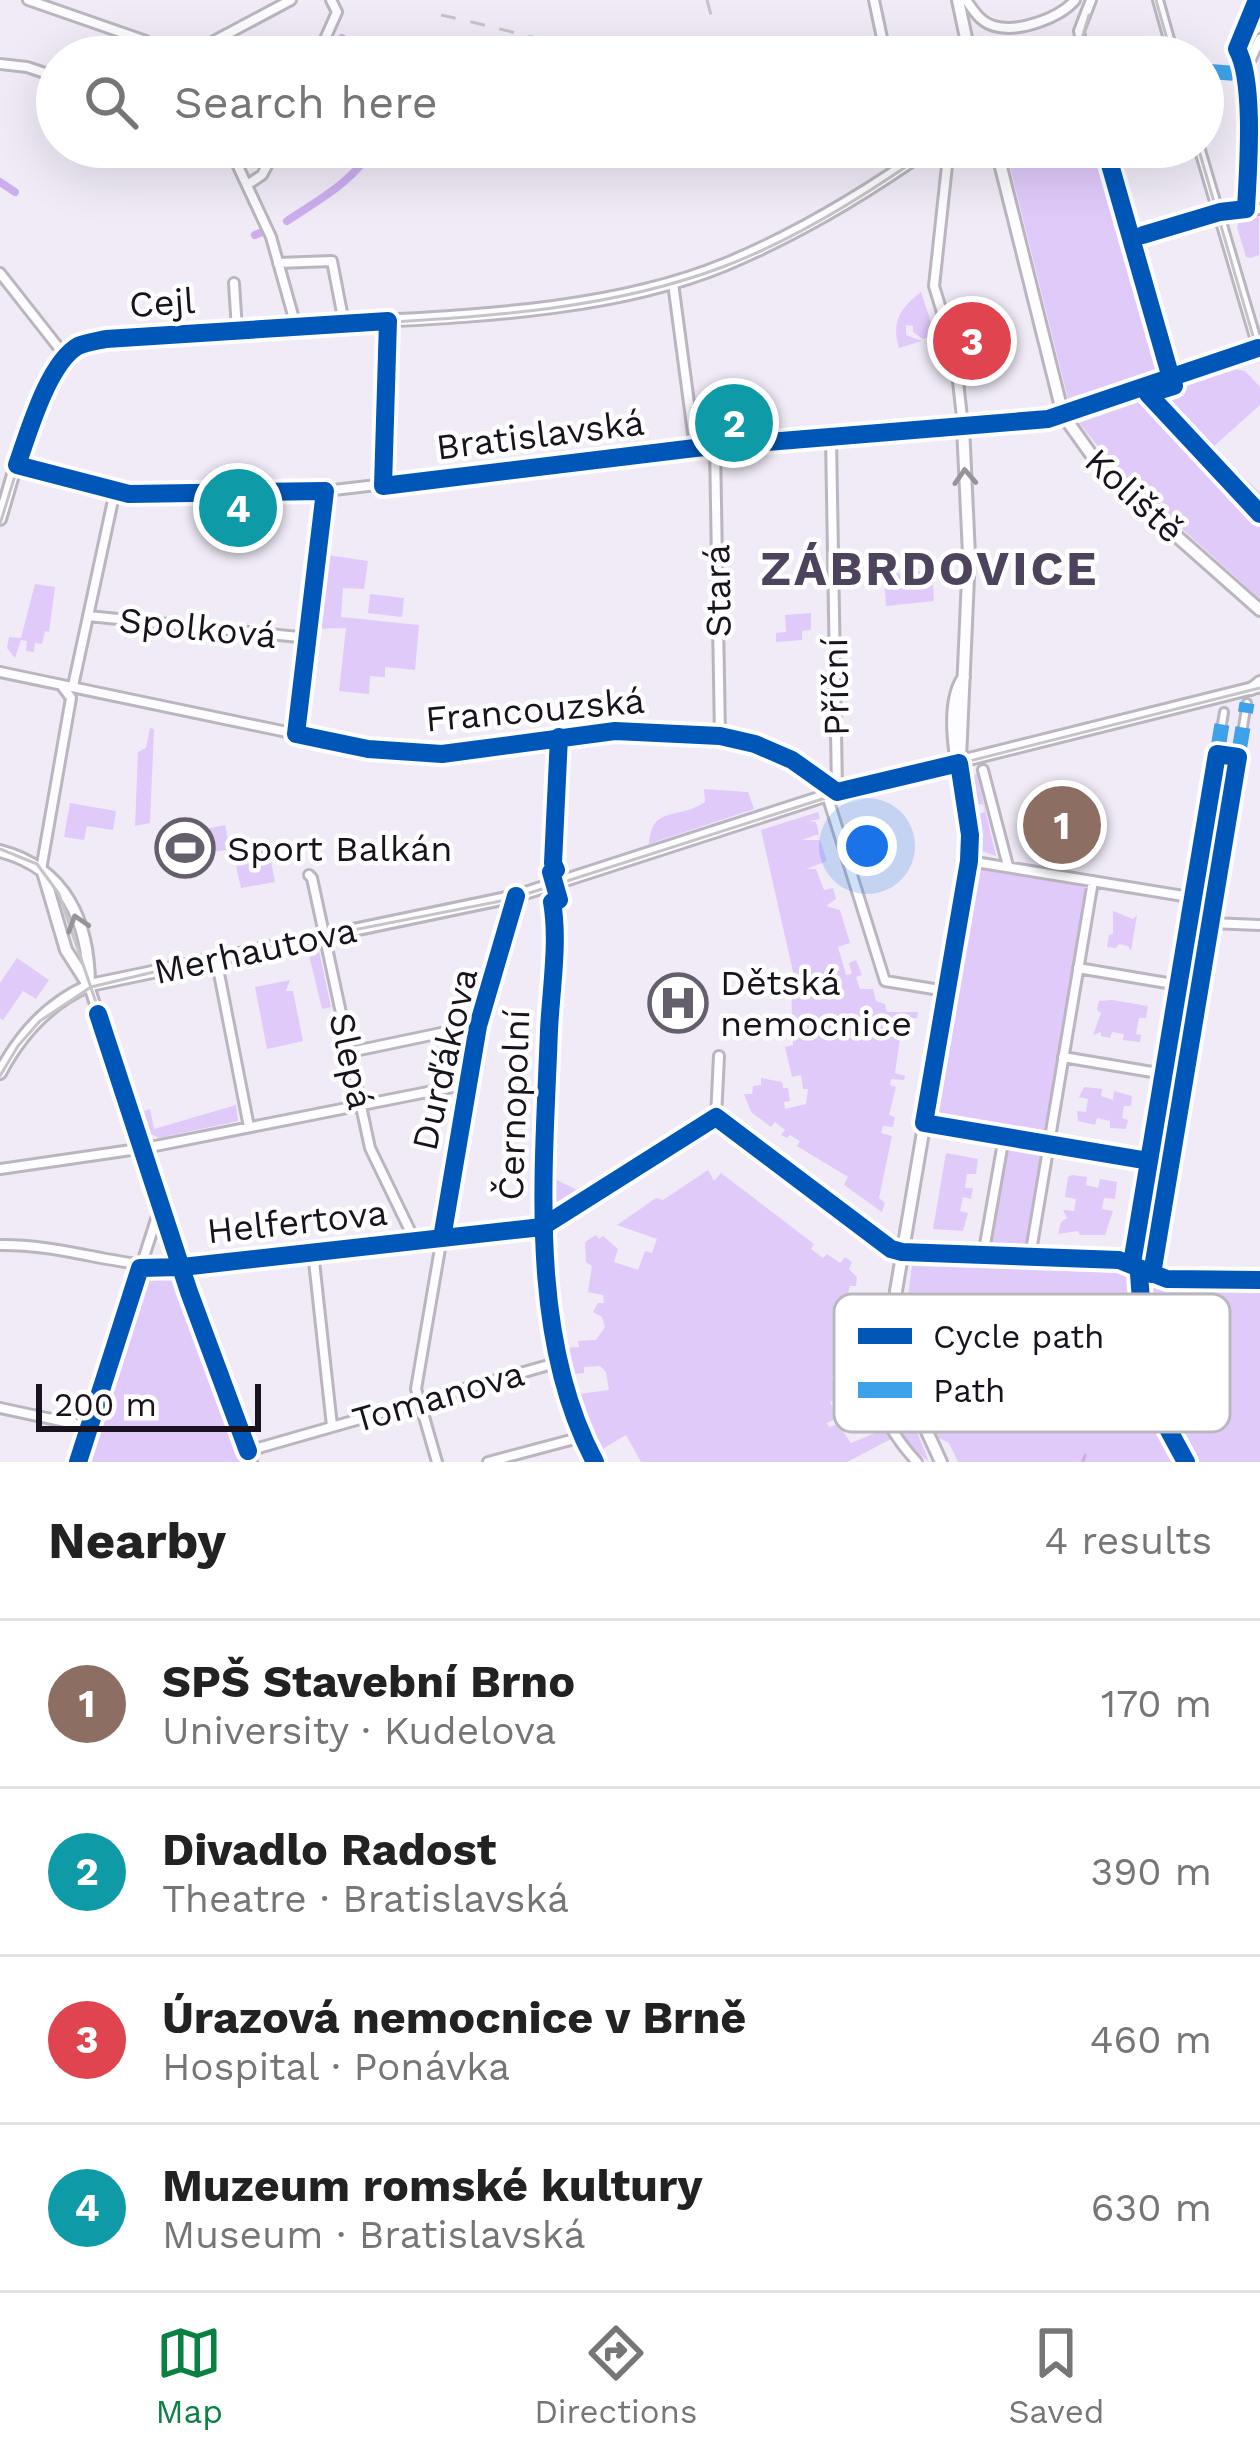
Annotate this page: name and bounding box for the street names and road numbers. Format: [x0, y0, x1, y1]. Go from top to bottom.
street label: Cejl [128, 280, 196, 326]
street label: Bratislavská [434, 401, 647, 469]
street label: Koliště [1076, 440, 1192, 552]
street label: Stará [696, 544, 740, 638]
street label: Spolková [117, 599, 279, 657]
street label: Příční [814, 637, 858, 736]
street label: Francouzská [424, 679, 646, 741]
street label: Merhautova [150, 909, 360, 993]
street label: Durďákova [404, 964, 486, 1155]
street label: Slepá [320, 1009, 382, 1113]
street label: Černopolní [490, 1009, 538, 1201]
street label: Helfertova [205, 1192, 389, 1252]
street label: Tomanova [348, 1352, 529, 1441]

